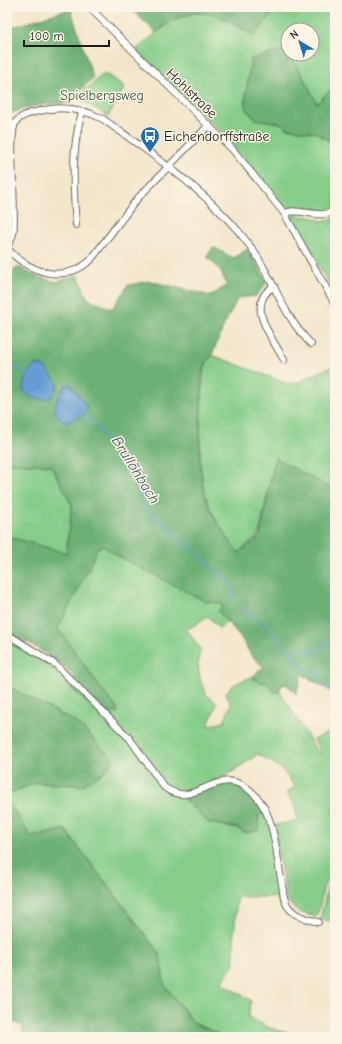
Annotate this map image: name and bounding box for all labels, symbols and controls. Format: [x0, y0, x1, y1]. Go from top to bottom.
scale bar [24, 22, 109, 48]
north arrow [280, 22, 320, 62]
text: N [287, 27, 301, 42]
text: 100 m [30, 29, 63, 43]
street label: Hohlstraße [162, 65, 221, 122]
park label: Spielbergsweg [60, 87, 144, 104]
bus stop icon: Eichendorffstraße [139, 125, 161, 153]
place label: Eichendorffstraße [164, 128, 270, 145]
water label: Brullöhbach [108, 433, 164, 507]

